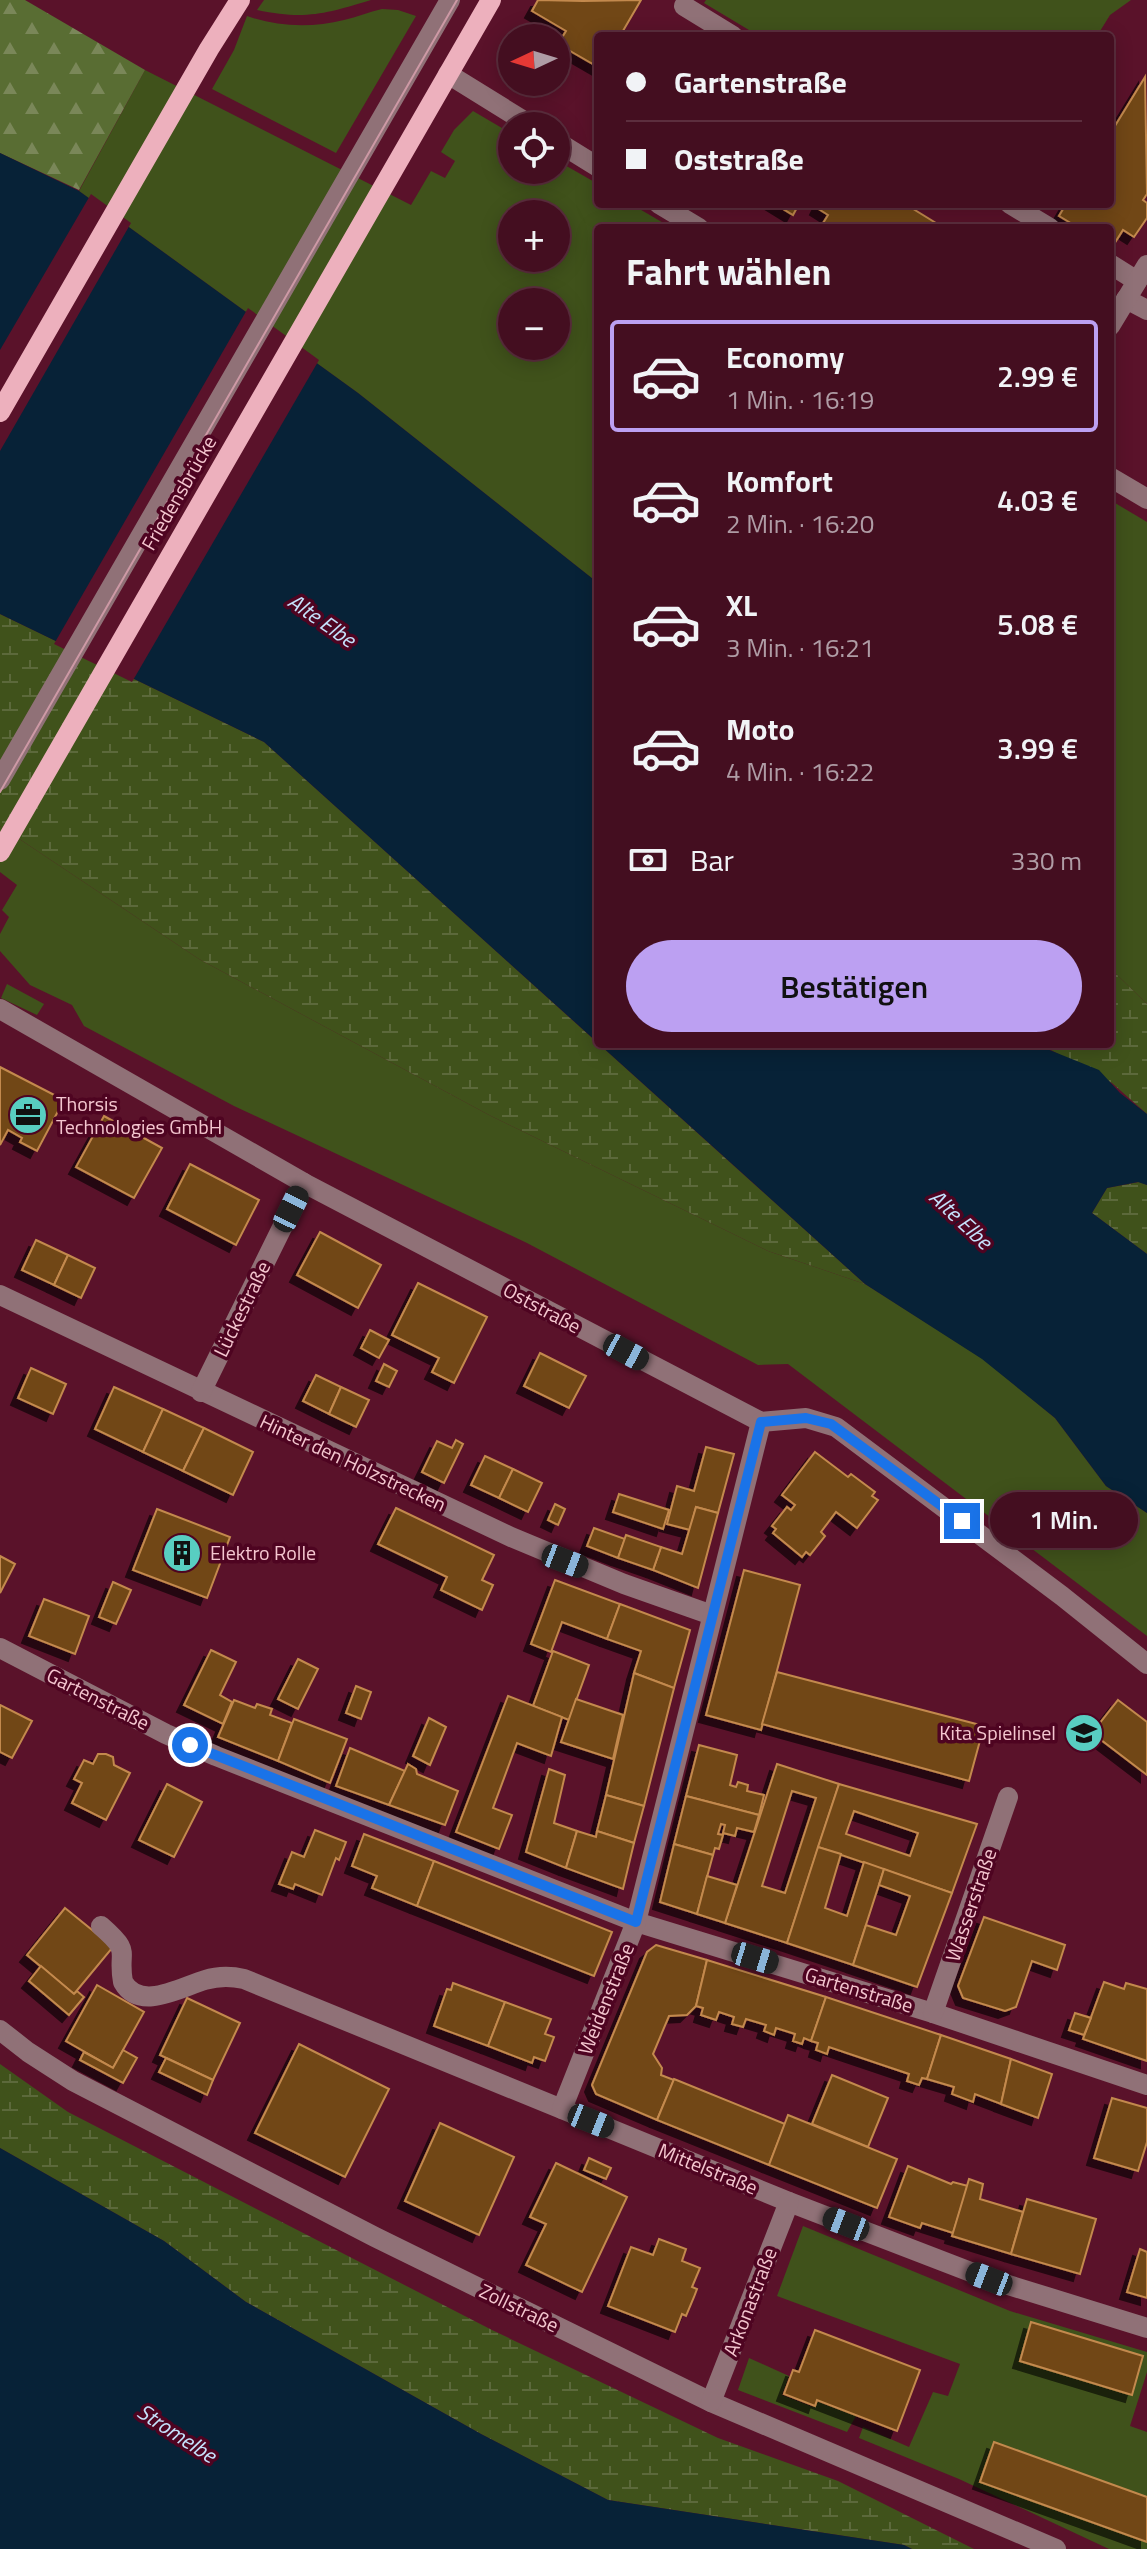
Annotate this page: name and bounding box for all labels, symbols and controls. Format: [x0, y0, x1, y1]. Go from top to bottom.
north arrow [498, 24, 570, 96]
map controls [498, 24, 570, 360]
text: Gartenstraße [674, 59, 847, 105]
button: locate [498, 112, 570, 184]
text: Oststraße [674, 136, 804, 182]
button: + [498, 200, 570, 272]
text: Fahrt wählen [626, 244, 831, 299]
button: − [498, 288, 570, 360]
text: Economy [726, 334, 844, 380]
icon: car [630, 340, 702, 412]
text: 2.99 € [997, 353, 1078, 399]
text: 1 Min. · 16:19 [726, 380, 874, 419]
street label: Friedensbrücke [133, 429, 224, 556]
text: Komfort [726, 458, 833, 504]
icon: car [630, 464, 702, 536]
text: 4.03 € [997, 477, 1078, 523]
text: 2 Min. · 16:20 [726, 504, 874, 543]
text: XL [726, 582, 757, 628]
water label: Alte Elbe [281, 584, 364, 657]
icon: car [630, 588, 702, 660]
text: 5.08 € [997, 601, 1078, 647]
text: 3 Min. · 16:21 [726, 628, 874, 667]
text: Moto [726, 706, 794, 752]
icon: car [630, 712, 702, 784]
text: 3.99 € [997, 725, 1078, 771]
text: 4 Min. · 16:22 [726, 752, 874, 791]
text: Bar [690, 837, 734, 883]
icon: cash [626, 838, 670, 882]
text: 330 m [1011, 841, 1082, 880]
button: Bestätigen [626, 940, 1082, 1032]
place label: Thorsis Technologies GmbH [56, 1088, 222, 1142]
office icon: Thorsis Technologies GmbH [7, 1094, 49, 1136]
water label: Alte Elbe [922, 1181, 1002, 1259]
car [270, 1182, 312, 1236]
street label: Lückestraße [205, 1256, 278, 1362]
street label: Oststraße [498, 1274, 587, 1341]
car [599, 1330, 653, 1374]
street label: Hinter den Holzstrecken [255, 1406, 452, 1519]
callout: 1 Min. [990, 1493, 1138, 1549]
text: 1 Min. [1029, 1500, 1099, 1539]
route end [944, 1503, 980, 1539]
building icon: Elektro Rolle [161, 1532, 203, 1574]
place label: Elektro Rolle [210, 1537, 316, 1568]
car [538, 1541, 592, 1581]
street label: Gartenstraße [41, 1659, 155, 1738]
school or university icon: Kita Spielinsel [1063, 1712, 1105, 1754]
place label: Kita Spielinsel [939, 1717, 1056, 1748]
route start [172, 1727, 208, 1763]
street label: Wasserstraße [937, 1844, 1004, 1966]
street label: Weidenstraße [569, 1938, 642, 2059]
car [729, 1940, 781, 1976]
street label: Gartenstraße [801, 1958, 917, 2021]
car [564, 2101, 618, 2141]
street label: Mittelstraße [654, 2135, 763, 2203]
car [819, 2204, 873, 2244]
street label: Arkonastraße [715, 2243, 784, 2361]
car [962, 2259, 1016, 2299]
street label: Zollstraße [474, 2275, 564, 2340]
water label: Stromelbe [131, 2395, 225, 2472]

